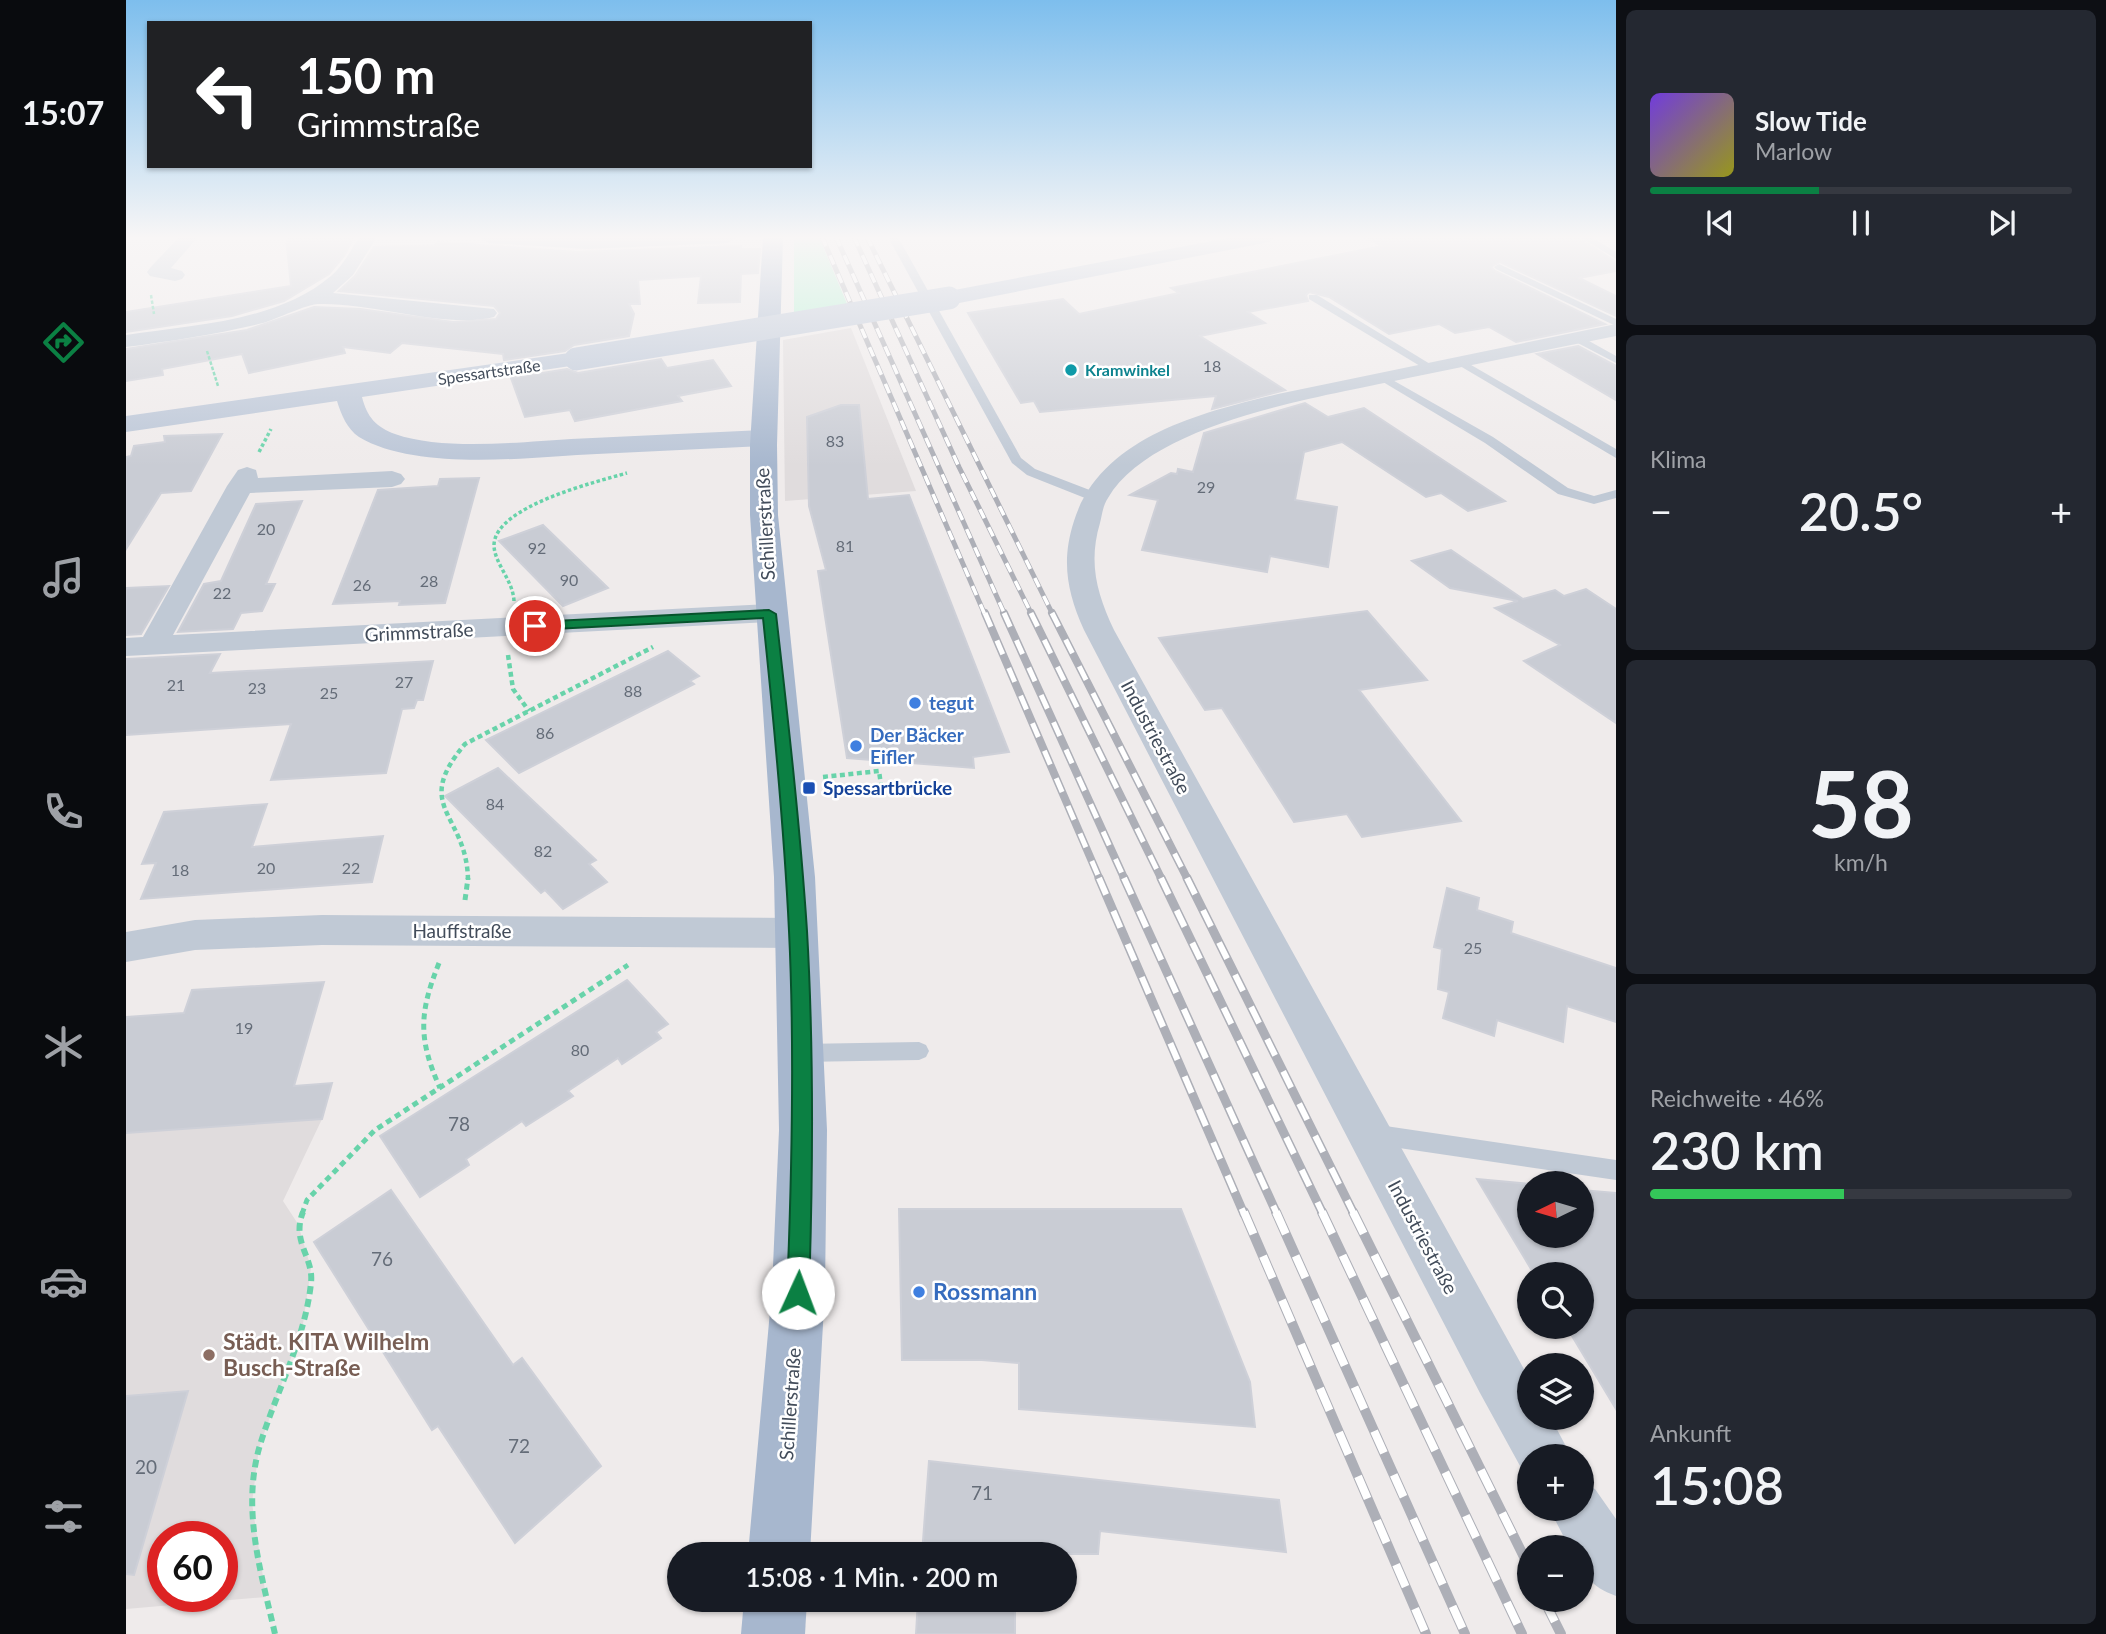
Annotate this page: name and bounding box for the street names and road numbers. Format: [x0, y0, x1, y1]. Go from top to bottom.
street label: Spessartstraße [436, 355, 541, 388]
street label: Schillerstraße [750, 467, 779, 581]
street label: Grimmstraße [364, 617, 474, 646]
street label: Industriestraße [1117, 676, 1196, 798]
street label: Hauffstraße [412, 919, 512, 942]
street label: Industriestraße [1384, 1176, 1463, 1298]
street label: Schillerstraße [774, 1347, 805, 1461]

